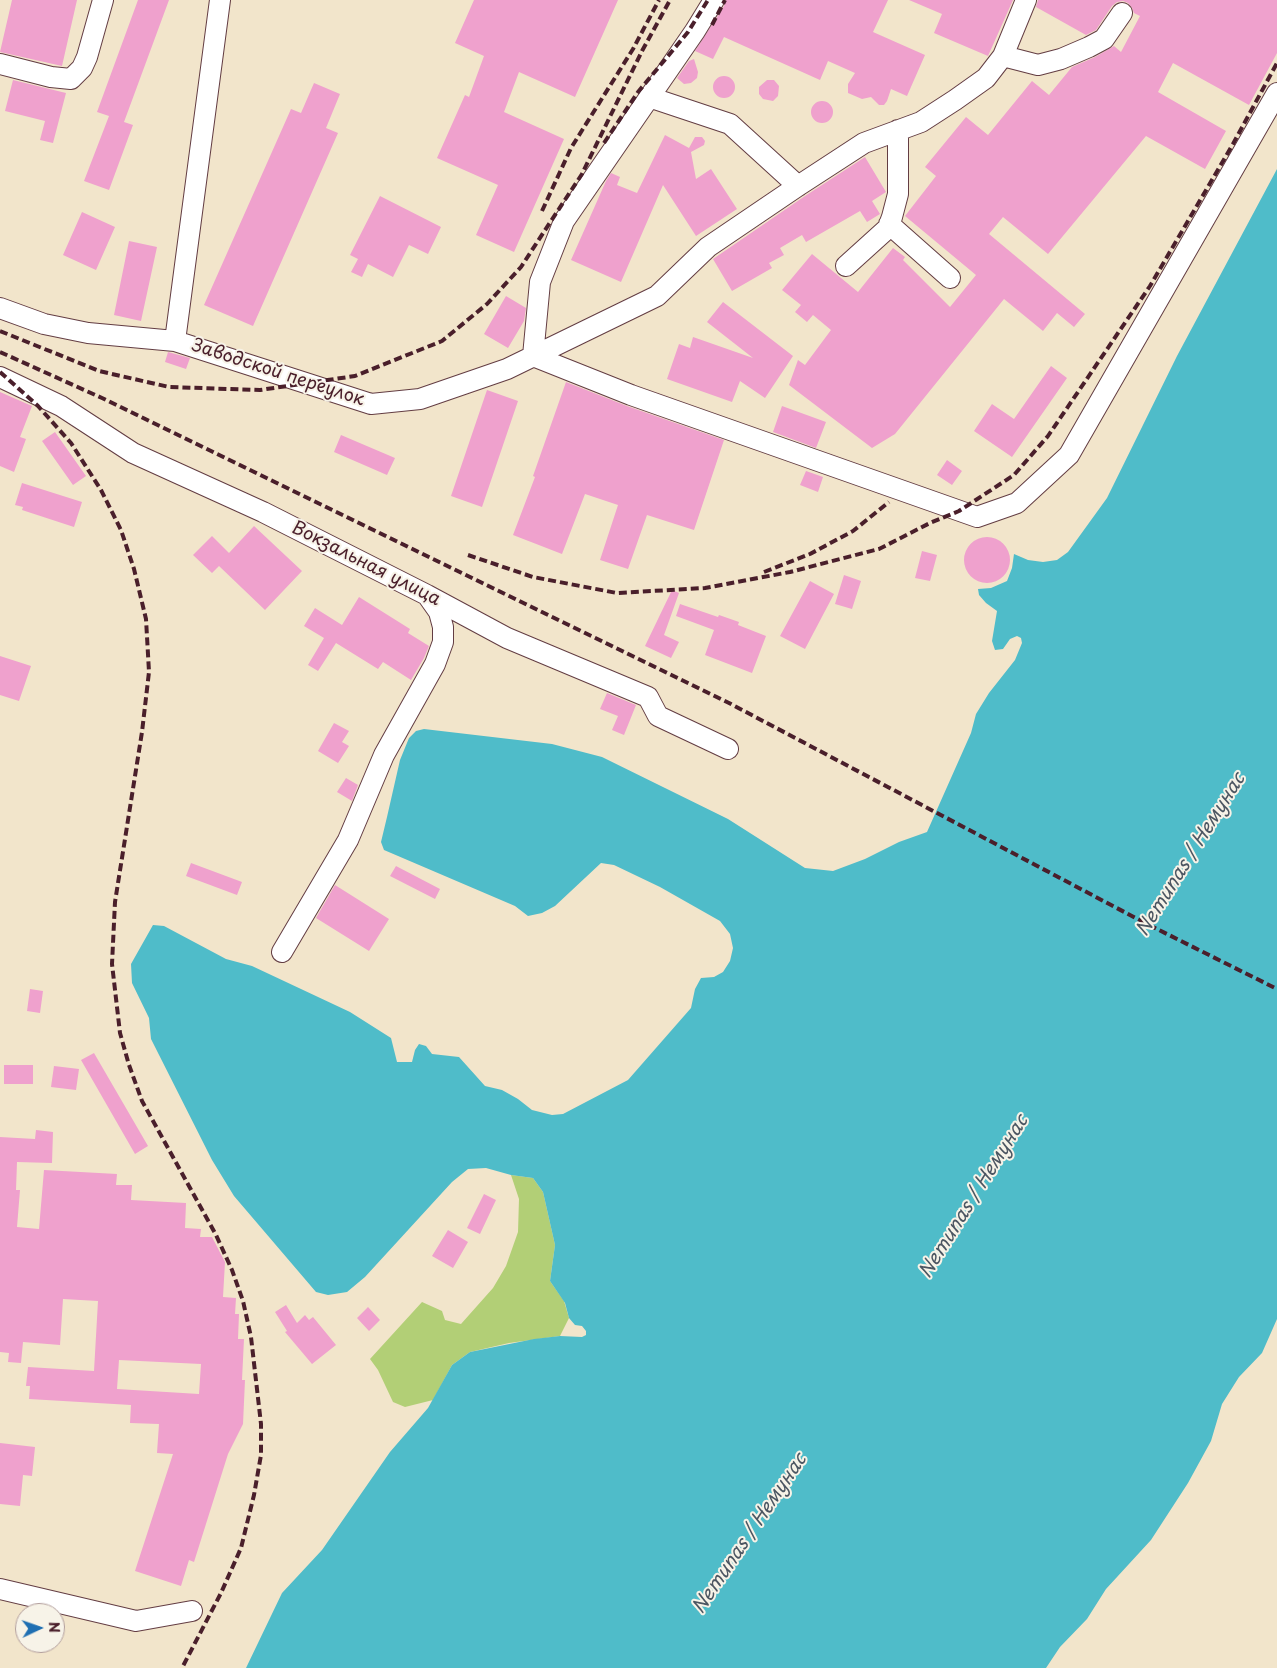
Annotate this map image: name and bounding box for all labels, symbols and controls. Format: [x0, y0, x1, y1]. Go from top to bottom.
street label: Заводской переулок [189, 335, 367, 411]
street label: Вокзальная улица [288, 517, 444, 611]
water label: Nemunas / Немунас [1132, 769, 1250, 941]
water label: Nemunas / Немунас [915, 1111, 1033, 1283]
water label: Nemunas / Немунас [688, 1450, 812, 1618]
north arrow [15, 1603, 65, 1653]
text: N [44, 1621, 65, 1633]

